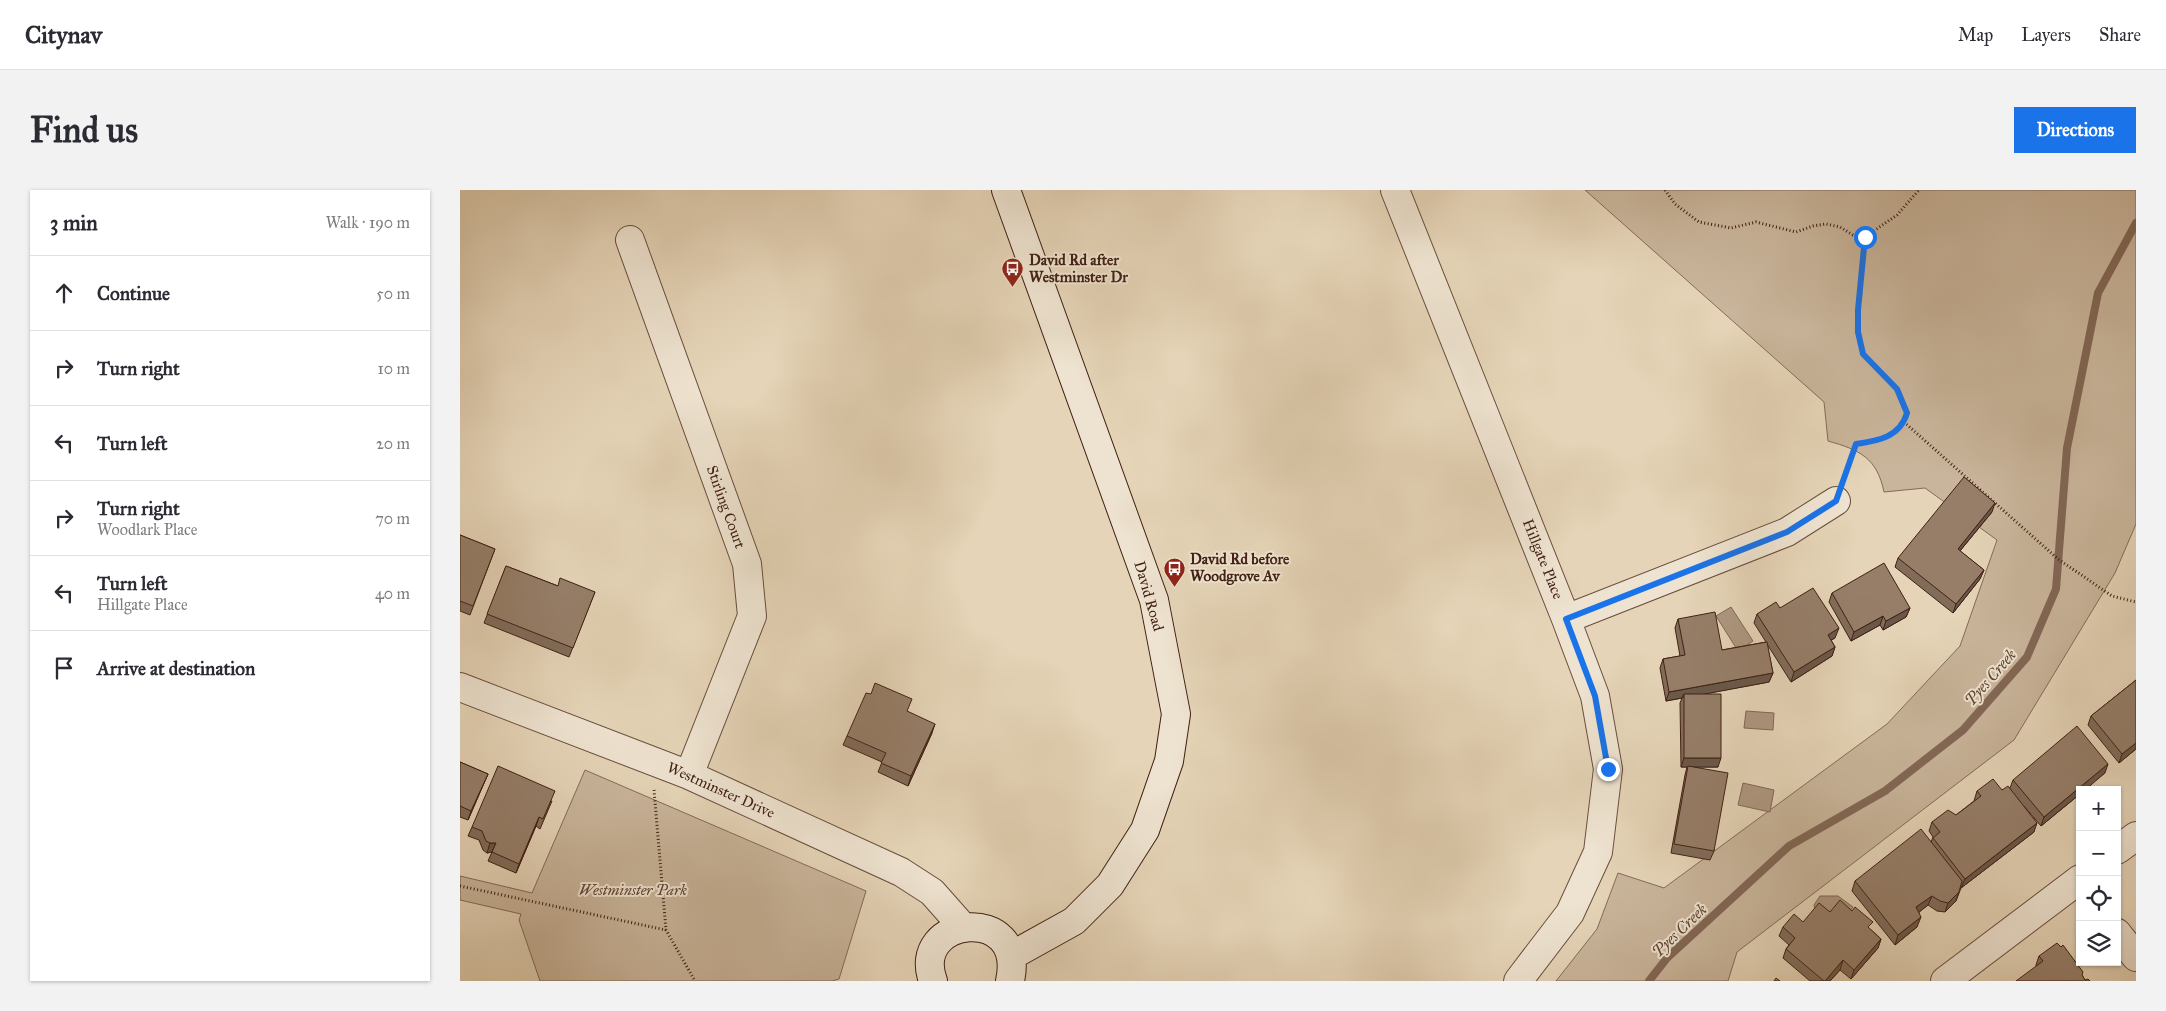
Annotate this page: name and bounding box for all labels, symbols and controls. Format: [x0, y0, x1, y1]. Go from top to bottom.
text: Citynav [25, 20, 102, 50]
text: Map [1958, 24, 1993, 46]
text: Layers [2021, 24, 2071, 46]
text: Share [2099, 24, 2141, 46]
button: Directions [2014, 107, 2136, 153]
text: Find us [30, 109, 138, 152]
text: 3 min [50, 210, 98, 236]
text: Walk · 190 m [326, 213, 410, 232]
route start [1854, 226, 1877, 249]
place label: David Rd after Westminster Dr [1029, 251, 1128, 286]
bus stop icon: David Rd after Westminster Dr [1001, 257, 1025, 288]
icon: ahead [50, 279, 78, 307]
text: Continue [97, 282, 170, 305]
text: 50 m [376, 284, 410, 303]
icon: right [50, 354, 78, 382]
text: Turn right [97, 357, 180, 380]
text: 10 m [378, 359, 410, 378]
icon: left [50, 429, 78, 457]
text: Turn left [97, 432, 167, 455]
text: 20 m [376, 434, 410, 453]
street label: Stirling Court [703, 463, 750, 552]
text: Turn right [97, 497, 180, 520]
icon: right [50, 504, 78, 532]
text: 70 m [375, 509, 410, 528]
street label: Hillgate Place [1519, 516, 1567, 602]
text: Woodlark Place [97, 520, 197, 539]
place label: David Rd before Woodgrove Av [1190, 550, 1290, 586]
bus stop icon: David Rd before Woodgrove Av [1162, 556, 1186, 587]
street label: David Road [1130, 559, 1168, 634]
text: Turn left [97, 572, 167, 595]
icon: left [50, 579, 78, 607]
text: 40 m [375, 584, 410, 603]
text: Hillgate Place [97, 595, 188, 614]
water label: Pyes Creek [1961, 645, 2020, 709]
icon: arrive [50, 654, 78, 682]
text: Arrive at destination [97, 657, 255, 680]
street label: Westminster Drive [664, 758, 778, 822]
route end [1597, 758, 1620, 781]
map controls [2076, 786, 2121, 966]
button: + [2076, 786, 2121, 831]
button: − [2076, 831, 2121, 876]
button: locate [2076, 876, 2121, 921]
park label: Westminster Park [579, 881, 687, 899]
water label: Pyes Creek [1648, 900, 1711, 961]
button: layers [2076, 921, 2121, 966]

